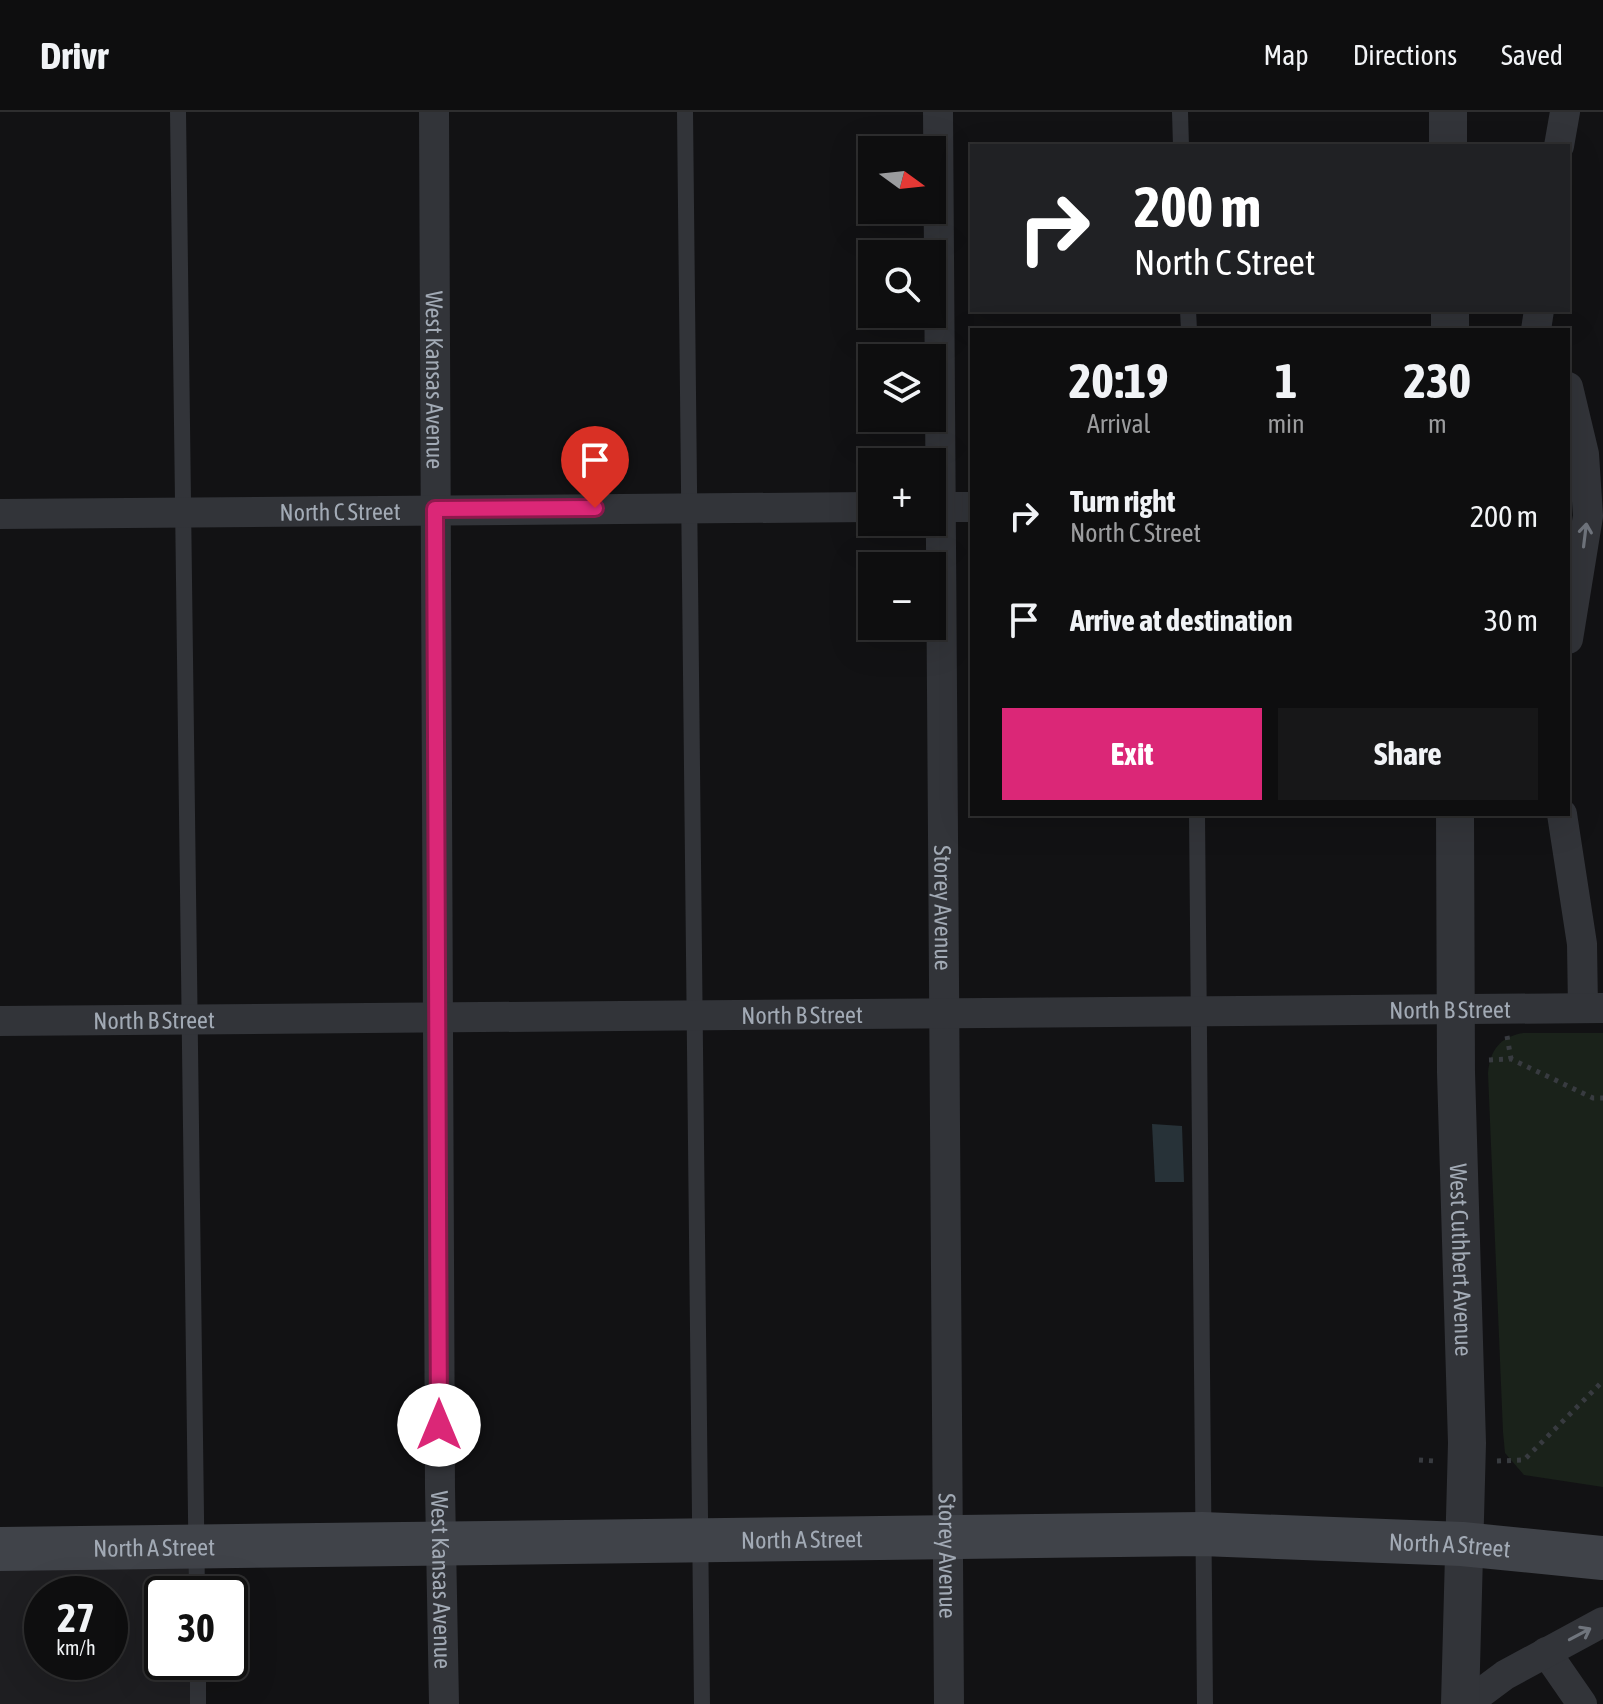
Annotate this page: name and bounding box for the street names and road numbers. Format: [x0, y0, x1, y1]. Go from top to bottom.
street label: West Kansas Avenue [421, 291, 449, 469]
street label: North C Street [279, 497, 401, 525]
street label: Storey Avenue [930, 845, 957, 971]
street label: North B Street [1389, 995, 1511, 1023]
street label: North B Street [741, 1001, 863, 1028]
street label: North B Street [93, 1006, 215, 1034]
street label: West Cuthbert Avenue [1445, 1163, 1478, 1357]
street label: West Kansas Avenue [427, 1491, 457, 1669]
street label: Storey Avenue [934, 1493, 962, 1619]
street label: North A Street [741, 1525, 863, 1553]
street label: North A Street [1388, 1528, 1512, 1562]
street label: North A Street [93, 1533, 215, 1561]

